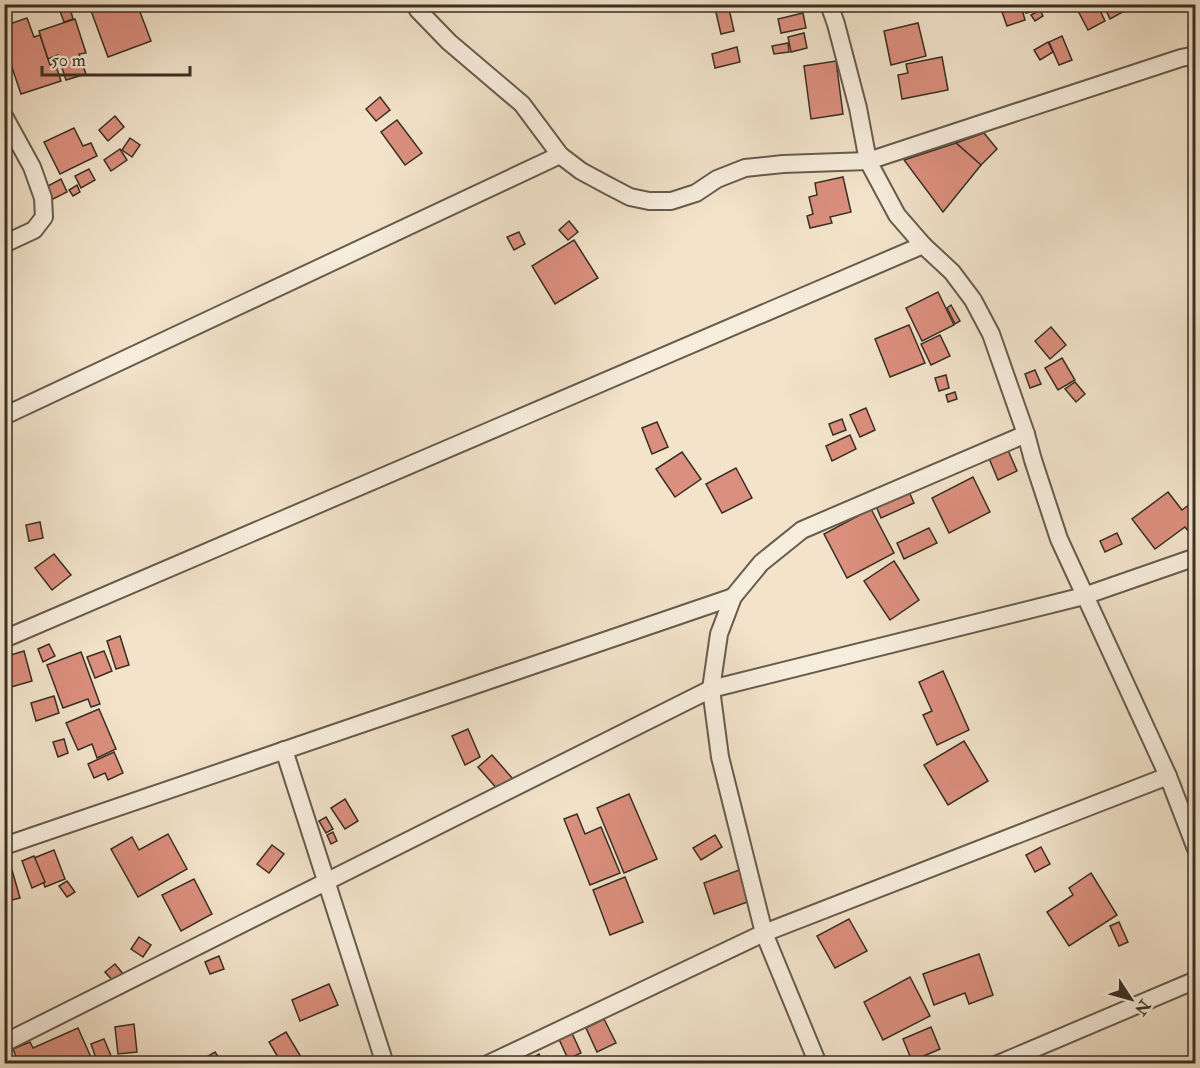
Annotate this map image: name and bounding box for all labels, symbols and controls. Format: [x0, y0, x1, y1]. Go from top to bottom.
scale bar [42, 39, 190, 77]
text: 50 m [51, 49, 86, 72]
north arrow [1101, 969, 1161, 1029]
text: N [1130, 995, 1155, 1019]

